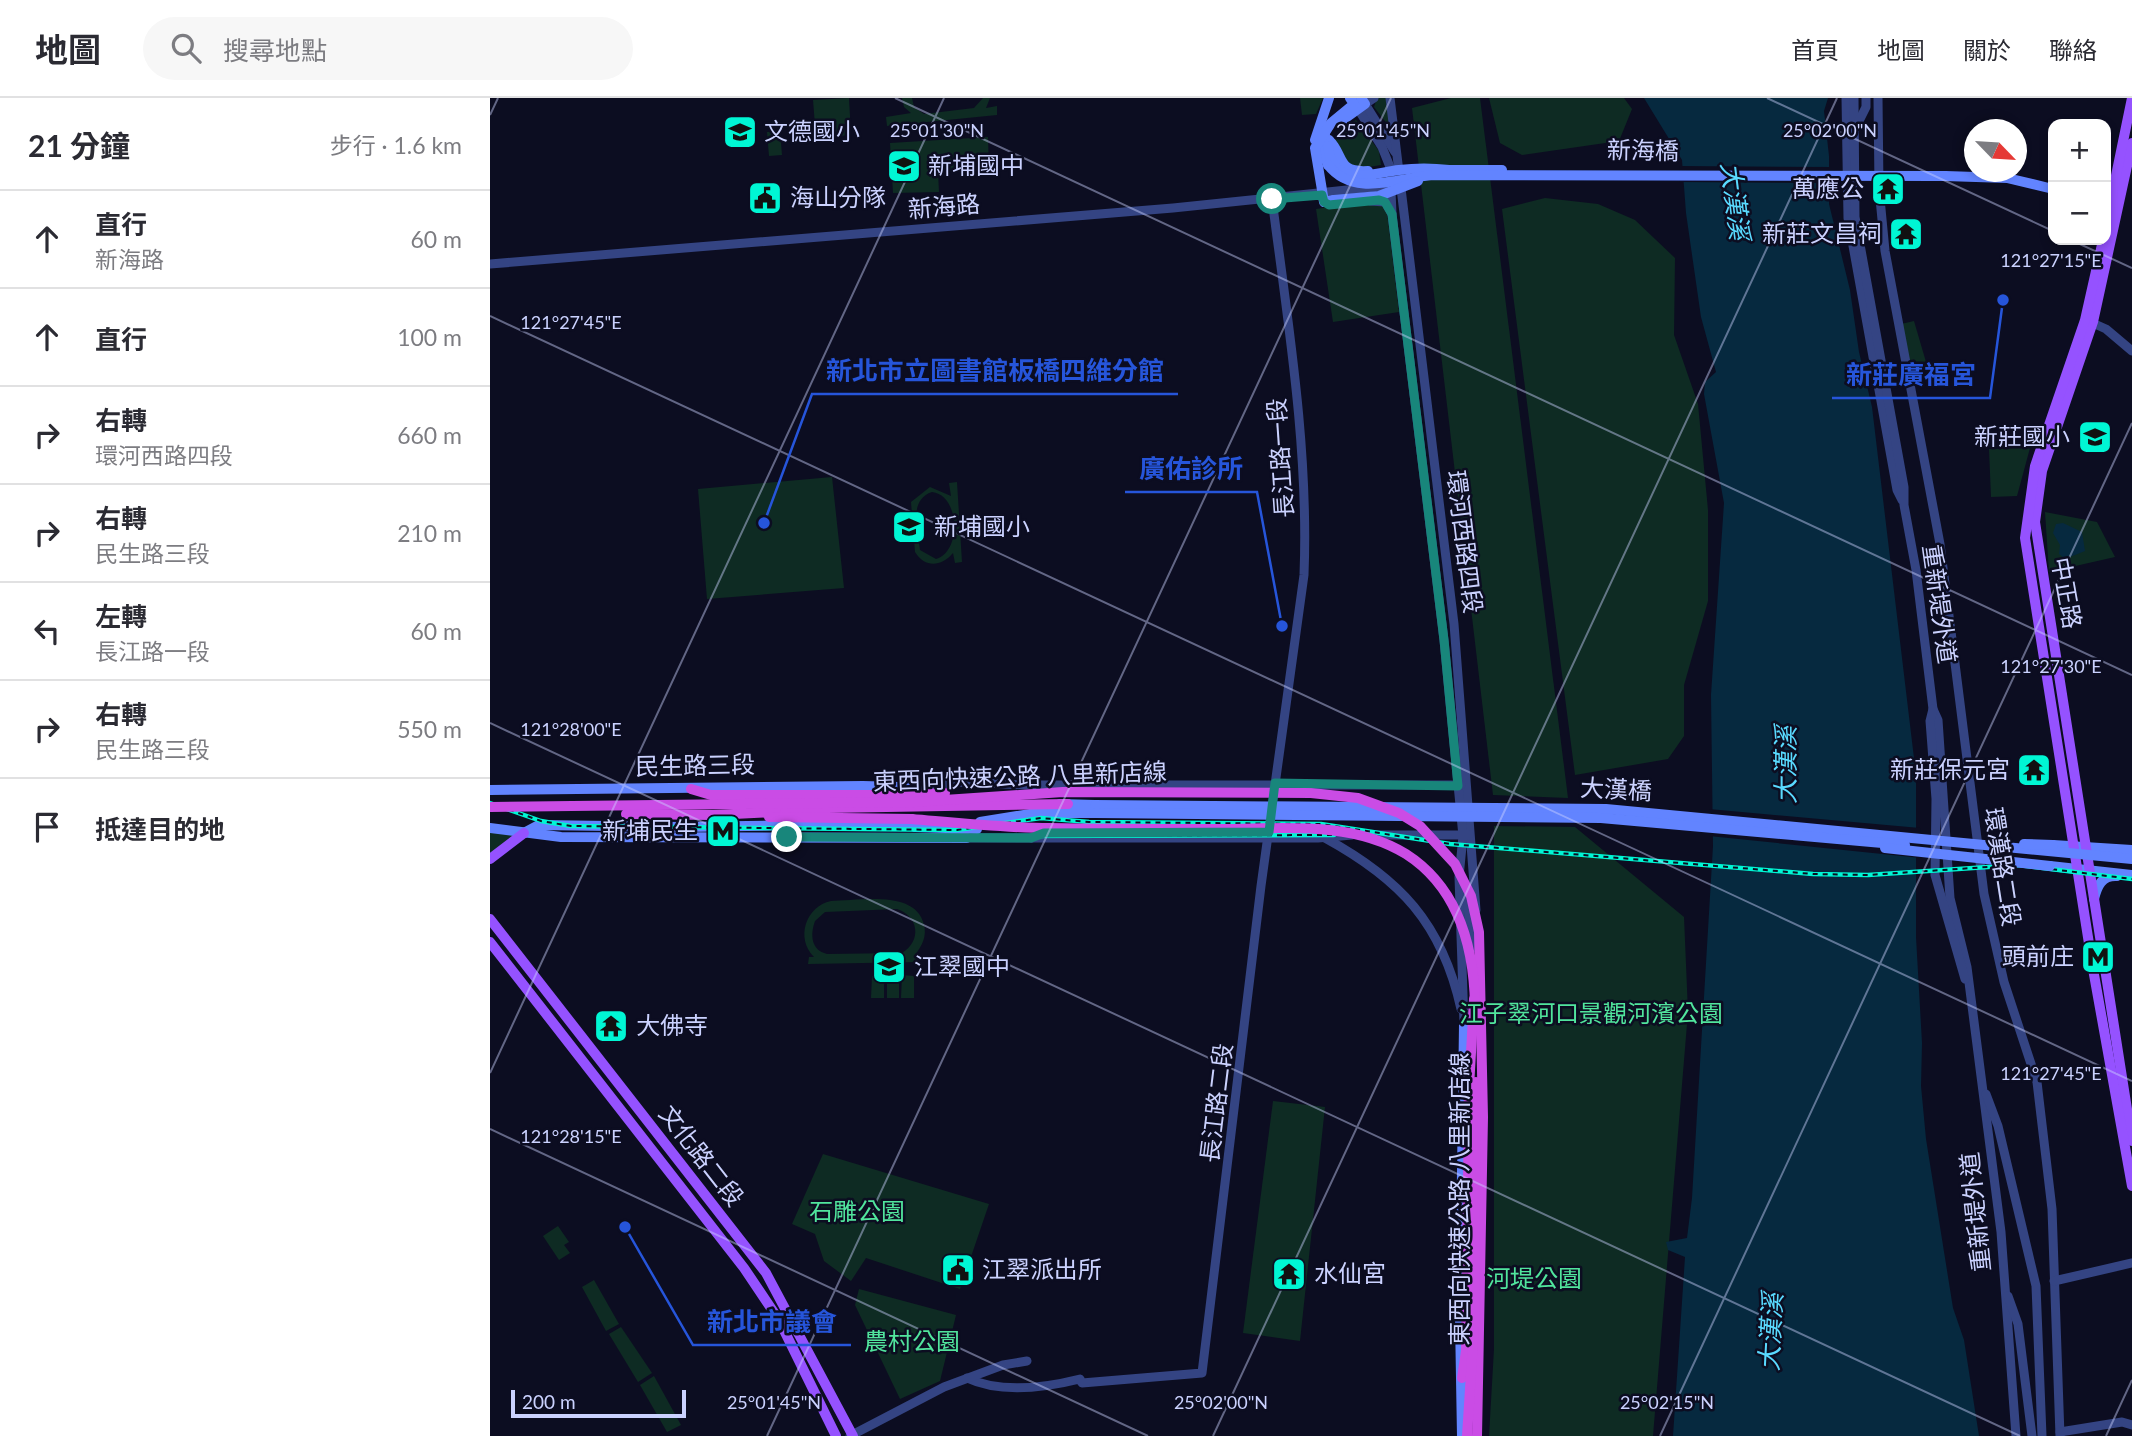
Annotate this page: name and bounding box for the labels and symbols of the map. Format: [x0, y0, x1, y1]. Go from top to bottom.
school or university icon: 文德國小 [721, 113, 759, 151]
place label: 文德國小 [764, 116, 860, 145]
text: 25°01'30"N [890, 119, 984, 141]
text: 25°01'45"N [1336, 119, 1430, 141]
text: 25°02'00"N [1783, 119, 1877, 141]
north arrow [1964, 119, 2027, 182]
street label: 新海橋 [1607, 134, 1679, 165]
school or university icon: 新埔國中 [885, 147, 923, 185]
place label: 新埔國中 [928, 150, 1024, 179]
water label: 大漢溪 [1715, 160, 1757, 245]
temple icon: 萬應公 [1869, 170, 1907, 208]
place label: 萬應公 [1792, 173, 1864, 202]
public building icon: 海山分隊 [746, 179, 784, 217]
place label: 海山分隊 [790, 182, 886, 211]
route start [1256, 183, 1287, 214]
street label: 新海路 [907, 188, 981, 223]
temple icon: 新莊文昌祠 [1887, 215, 1925, 253]
place label: 新莊文昌祠 [1762, 218, 1882, 247]
text: 121°27'15"E [2000, 249, 2102, 271]
text: 121°27'45"E [520, 311, 622, 333]
callout: 新北市立圖書館板橋四維分館 [812, 347, 1178, 394]
callout: 新莊廣福宮 [1832, 351, 1990, 398]
text: 新北市立圖書館板橋四維分館 [826, 354, 1164, 386]
text: 新莊廣福宮 [1846, 358, 1976, 390]
street label: 長江路一段 [1261, 397, 1298, 519]
school or university icon: 新莊國小 [2076, 418, 2114, 456]
place label: 新莊國小 [1974, 421, 2070, 450]
callout: 廣佑診所 [1125, 445, 1257, 492]
text: 廣佑診所 [1139, 452, 1243, 484]
street label: 環河西路四段 [1442, 469, 1489, 615]
school or university icon: 新埔國小 [890, 508, 928, 546]
place label: 新埔國小 [934, 511, 1030, 540]
street label: 重新堤外道 [1918, 542, 1963, 665]
street label: 中正路 [2047, 555, 2088, 631]
text: 121°27'30"E [2000, 655, 2102, 677]
text: 121°28'00"E [520, 718, 622, 740]
water label: 大漢溪 [1769, 722, 1801, 804]
street label: 民生路三段 [635, 749, 755, 780]
temple icon: 新莊保元宮 [2015, 751, 2053, 789]
place label: 新莊保元宮 [1890, 754, 2010, 783]
street label: 東西向快速公路 八里新店線 [872, 756, 1167, 795]
street label: 大漢橋 [1579, 772, 1653, 805]
street label: 環漢路二段 [1980, 805, 2027, 928]
metro station icon: 新埔民生 [704, 812, 742, 850]
place label: 新埔民生 [602, 815, 698, 844]
route end [771, 821, 802, 852]
metro station icon: 頭前庄 [2079, 938, 2117, 976]
place label: 頭前庄 [2002, 941, 2074, 970]
school or university icon: 江翠國中 [870, 948, 908, 986]
place label: 江翠國中 [914, 951, 1010, 980]
park label: 江子翠河口景觀河濱公園 [1459, 998, 1723, 1027]
temple icon: 大佛寺 [592, 1007, 630, 1045]
place label: 大佛寺 [636, 1010, 708, 1039]
street label: 長江路二段 [1194, 1041, 1237, 1164]
street label: 東西向快速公路 八里新店線 [1444, 1052, 1473, 1346]
text: 121°27'45"E [2000, 1062, 2102, 1084]
street label: 文化路二段 [654, 1099, 751, 1211]
text: 121°28'15"E [520, 1125, 622, 1147]
street label: 重新堤外道 [1954, 1151, 1995, 1273]
park label: 石雕公園 [809, 1196, 905, 1225]
public building icon: 江翠派出所 [939, 1251, 977, 1289]
place label: 江翠派出所 [982, 1254, 1102, 1283]
temple icon: 水仙宮 [1270, 1255, 1308, 1293]
place label: 水仙宮 [1314, 1258, 1386, 1287]
park label: 河堤公園 [1486, 1263, 1582, 1292]
water label: 大漢溪 [1752, 1288, 1788, 1372]
callout: 新北市議會 [693, 1298, 851, 1345]
text: 新北市議會 [707, 1305, 837, 1337]
park label: 農村公園 [864, 1326, 960, 1355]
scale bar [511, 1387, 686, 1419]
text: 25°01'45"N [727, 1391, 821, 1413]
text: 25°02'00"N [1174, 1391, 1268, 1413]
text: 25°02'15"N [1620, 1391, 1714, 1413]

